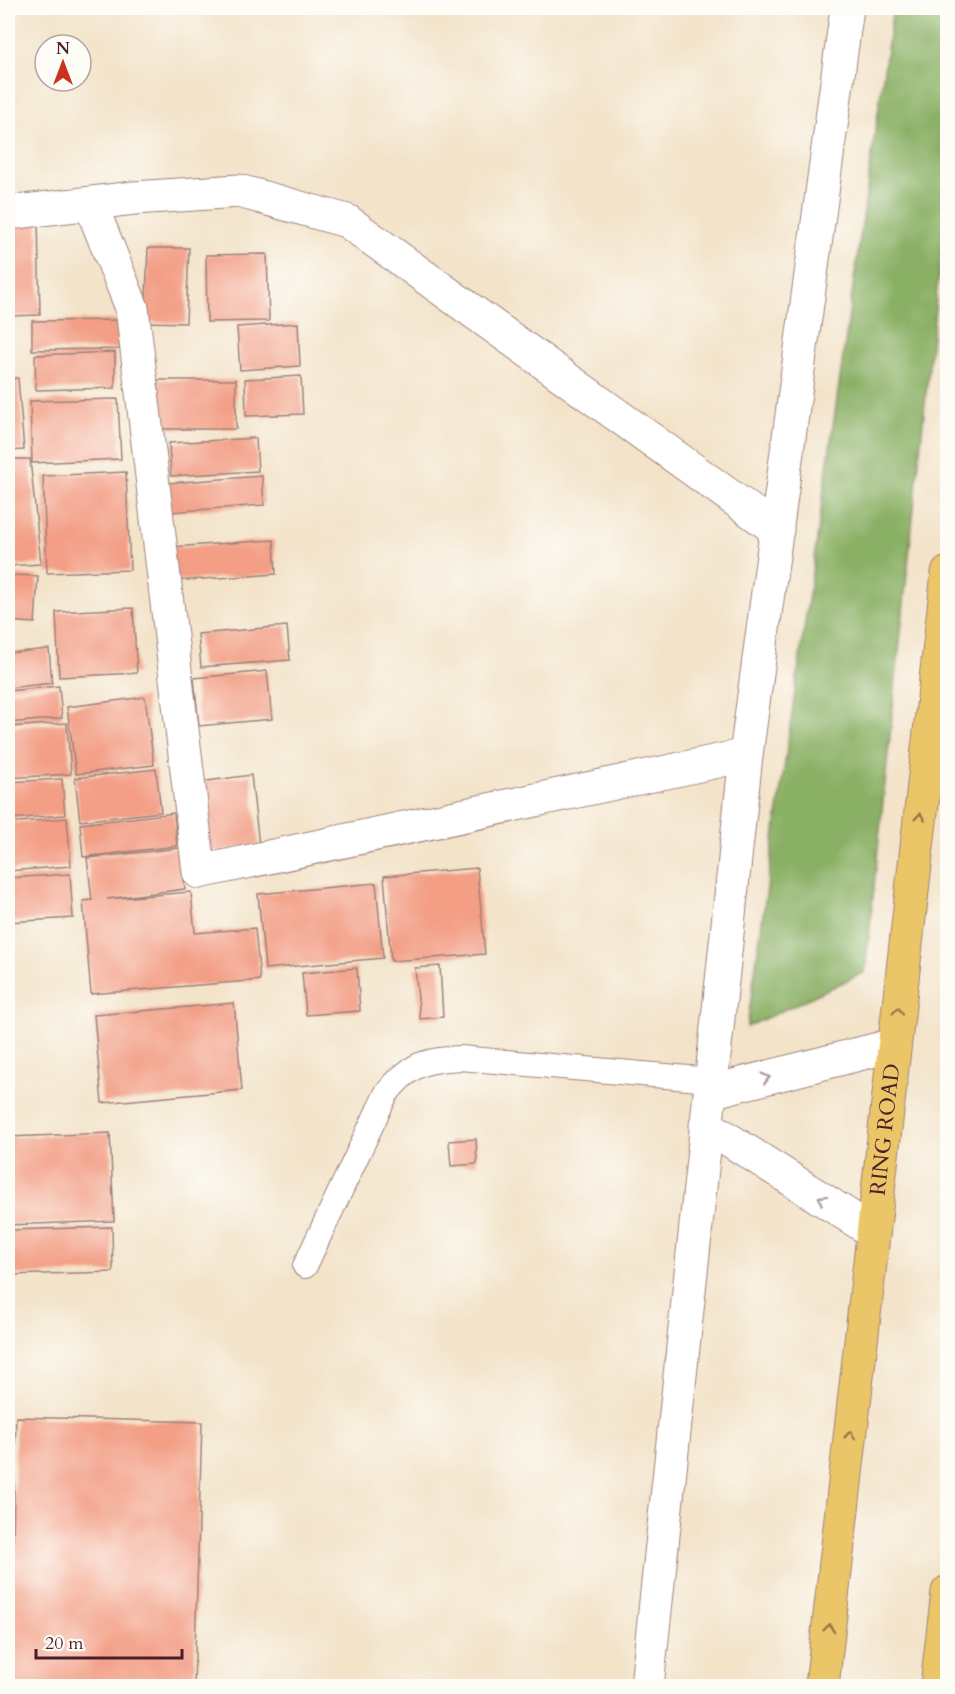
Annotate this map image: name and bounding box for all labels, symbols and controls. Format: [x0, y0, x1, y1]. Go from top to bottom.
north arrow [33, 33, 93, 93]
text: N [56, 38, 70, 60]
one-way arrow [913, 813, 926, 822]
one-way arrow [891, 1007, 904, 1016]
street label: RING ROAD [863, 1062, 907, 1197]
one-way arrow [761, 1072, 771, 1085]
one-way arrow [818, 1196, 829, 1207]
one-way arrow [844, 1430, 856, 1439]
scale bar [36, 1622, 182, 1660]
one-way arrow [822, 1624, 835, 1633]
text: 20 m [45, 1631, 84, 1656]

